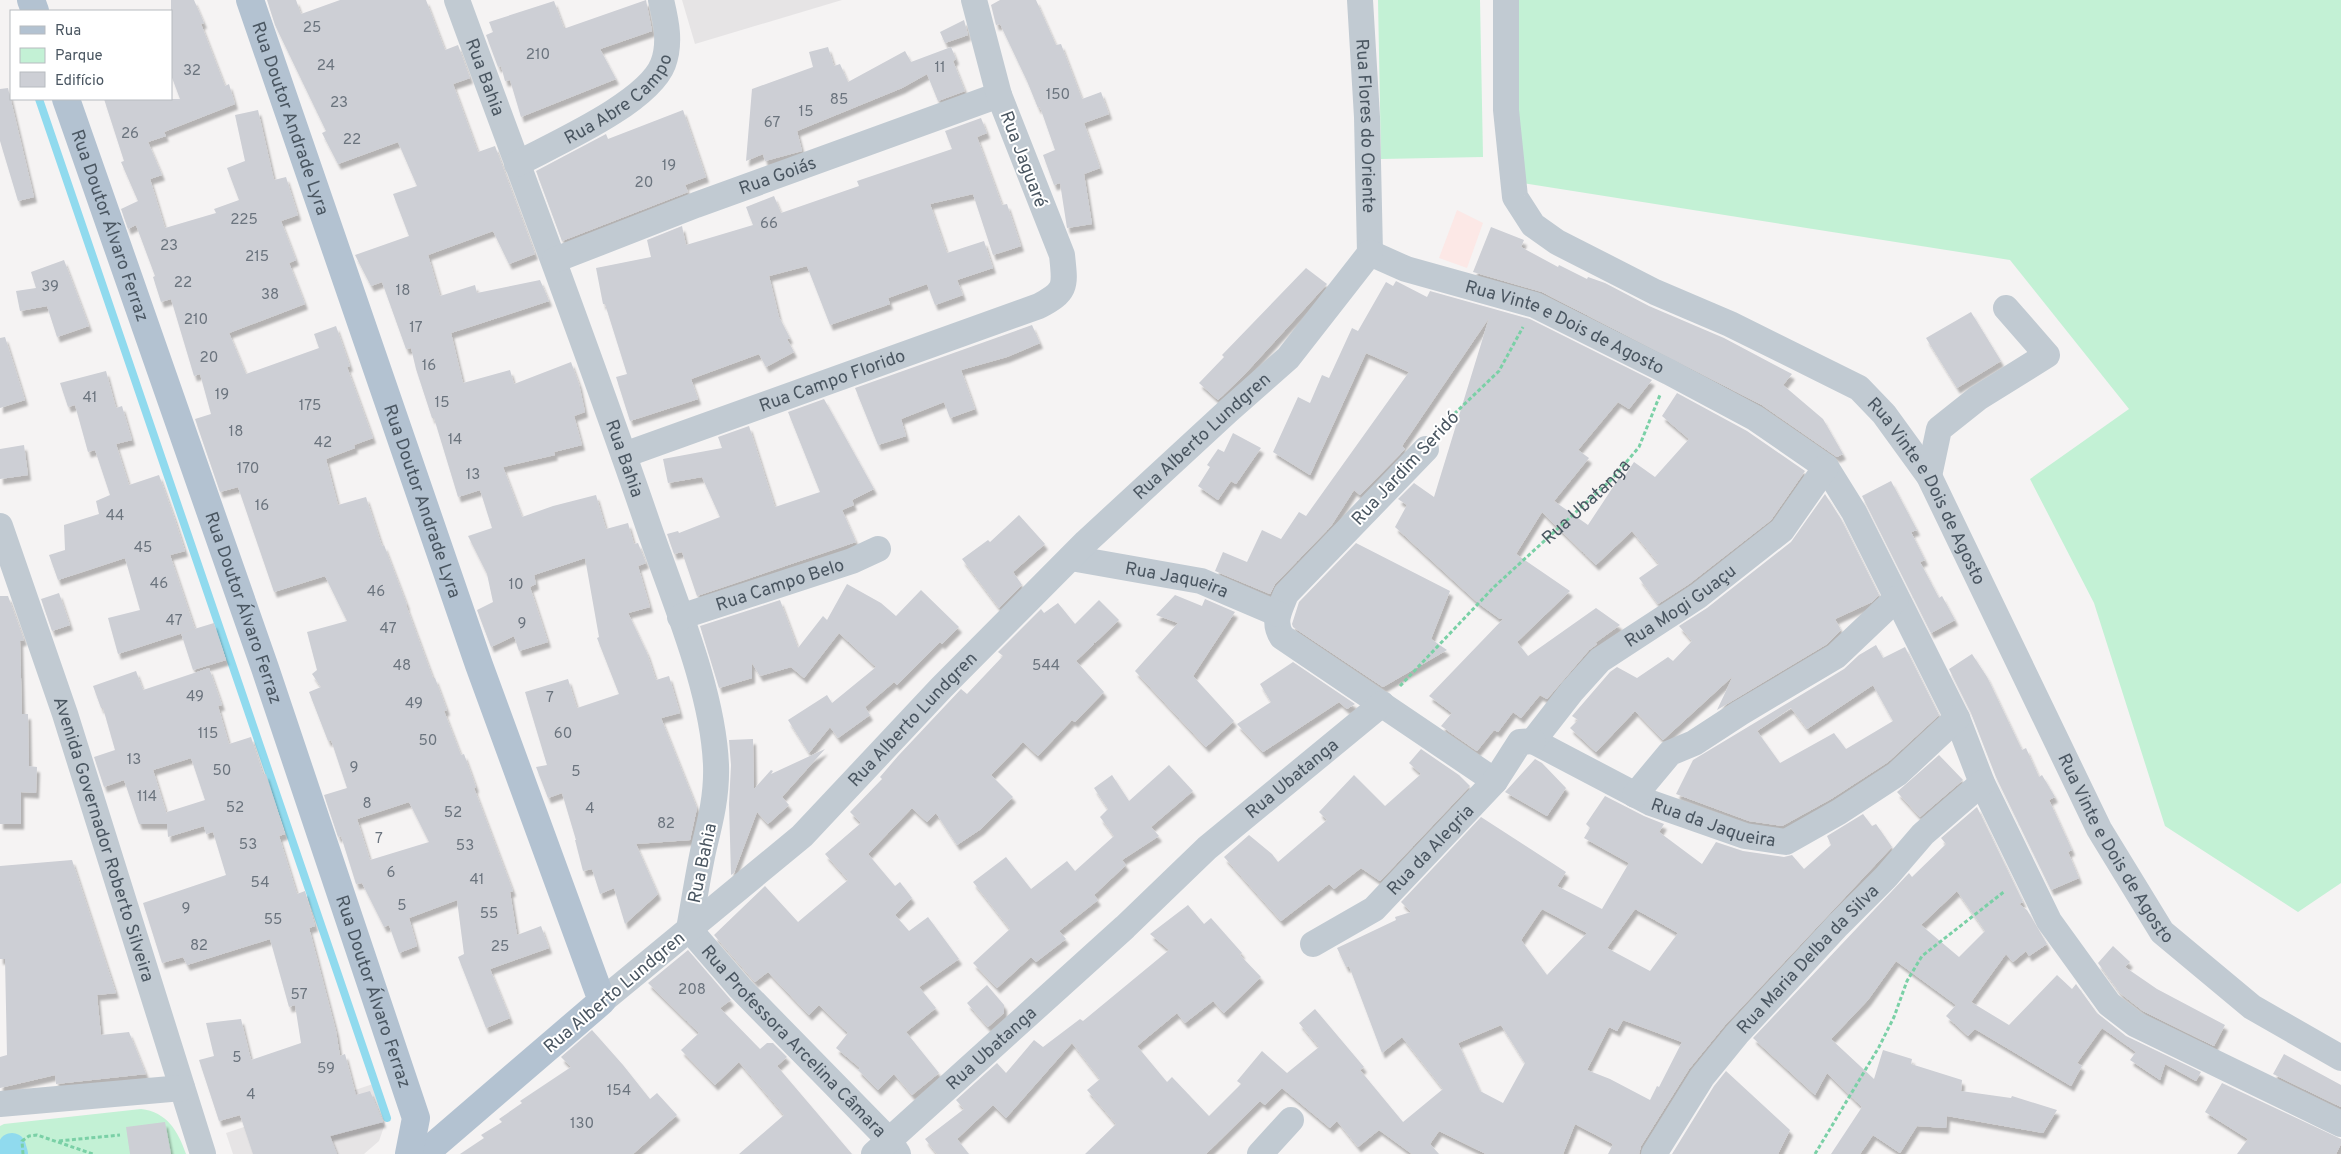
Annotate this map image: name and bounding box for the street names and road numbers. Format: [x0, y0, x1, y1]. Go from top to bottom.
street label: Rua Doutor Andrade Lyra [245, 19, 333, 219]
street label: Rua Bahia [459, 35, 509, 120]
street label: Rua Flores do Oriente [1349, 38, 1379, 213]
street label: Rua Abre Campo [561, 52, 678, 151]
street label: Rua Jaguaré [994, 108, 1052, 211]
street label: Rua Doutor Álvaro Ferraz [65, 127, 153, 325]
street label: Rua Goiás [736, 152, 820, 201]
street label: Rua Vinte e Dois de Agosto [1462, 276, 1668, 381]
street label: Rua Campo Florido [756, 345, 909, 419]
street label: Rua Alberto Lundgren [1129, 369, 1276, 506]
street label: Rua Vinte e Dois de Agosto [1861, 393, 1990, 589]
street label: Rua Doutor Andrade Lyra [377, 402, 465, 602]
street label: Rua Jardim Seridó [1347, 407, 1465, 531]
street label: Rua Bahia [599, 417, 648, 501]
street label: Rua Ubatanga [1538, 455, 1636, 550]
street label: Rua Doutor Álvaro Ferraz [198, 509, 286, 707]
street label: Rua Campo Belo [713, 554, 847, 618]
street label: Rua Jaqueira [1123, 558, 1231, 604]
street label: Rua Mogi Guaçu [1621, 560, 1742, 654]
street label: Rua Alberto Lundgren [844, 648, 983, 793]
street label: Avenida Governador Roberto Silveira [47, 694, 158, 985]
street label: Rua Ubatanga [1241, 734, 1344, 825]
street label: Rua Vinte e Dois de Agosto [2051, 750, 2177, 949]
street label: Rua da Jaqueira [1648, 794, 1777, 853]
street label: Rua da Alegria [1383, 800, 1480, 901]
street label: Rua Bahia [684, 821, 723, 905]
street label: Rua Maria Delba da Silva [1732, 881, 1885, 1040]
street label: Rua Doutor Álvaro Ferraz [329, 892, 415, 1091]
street label: Rua Alberto Lundgren [539, 927, 691, 1059]
street label: Rua Professora Arcelina Câmara [695, 941, 890, 1143]
street label: Rua Ubatanga [942, 1002, 1042, 1096]

